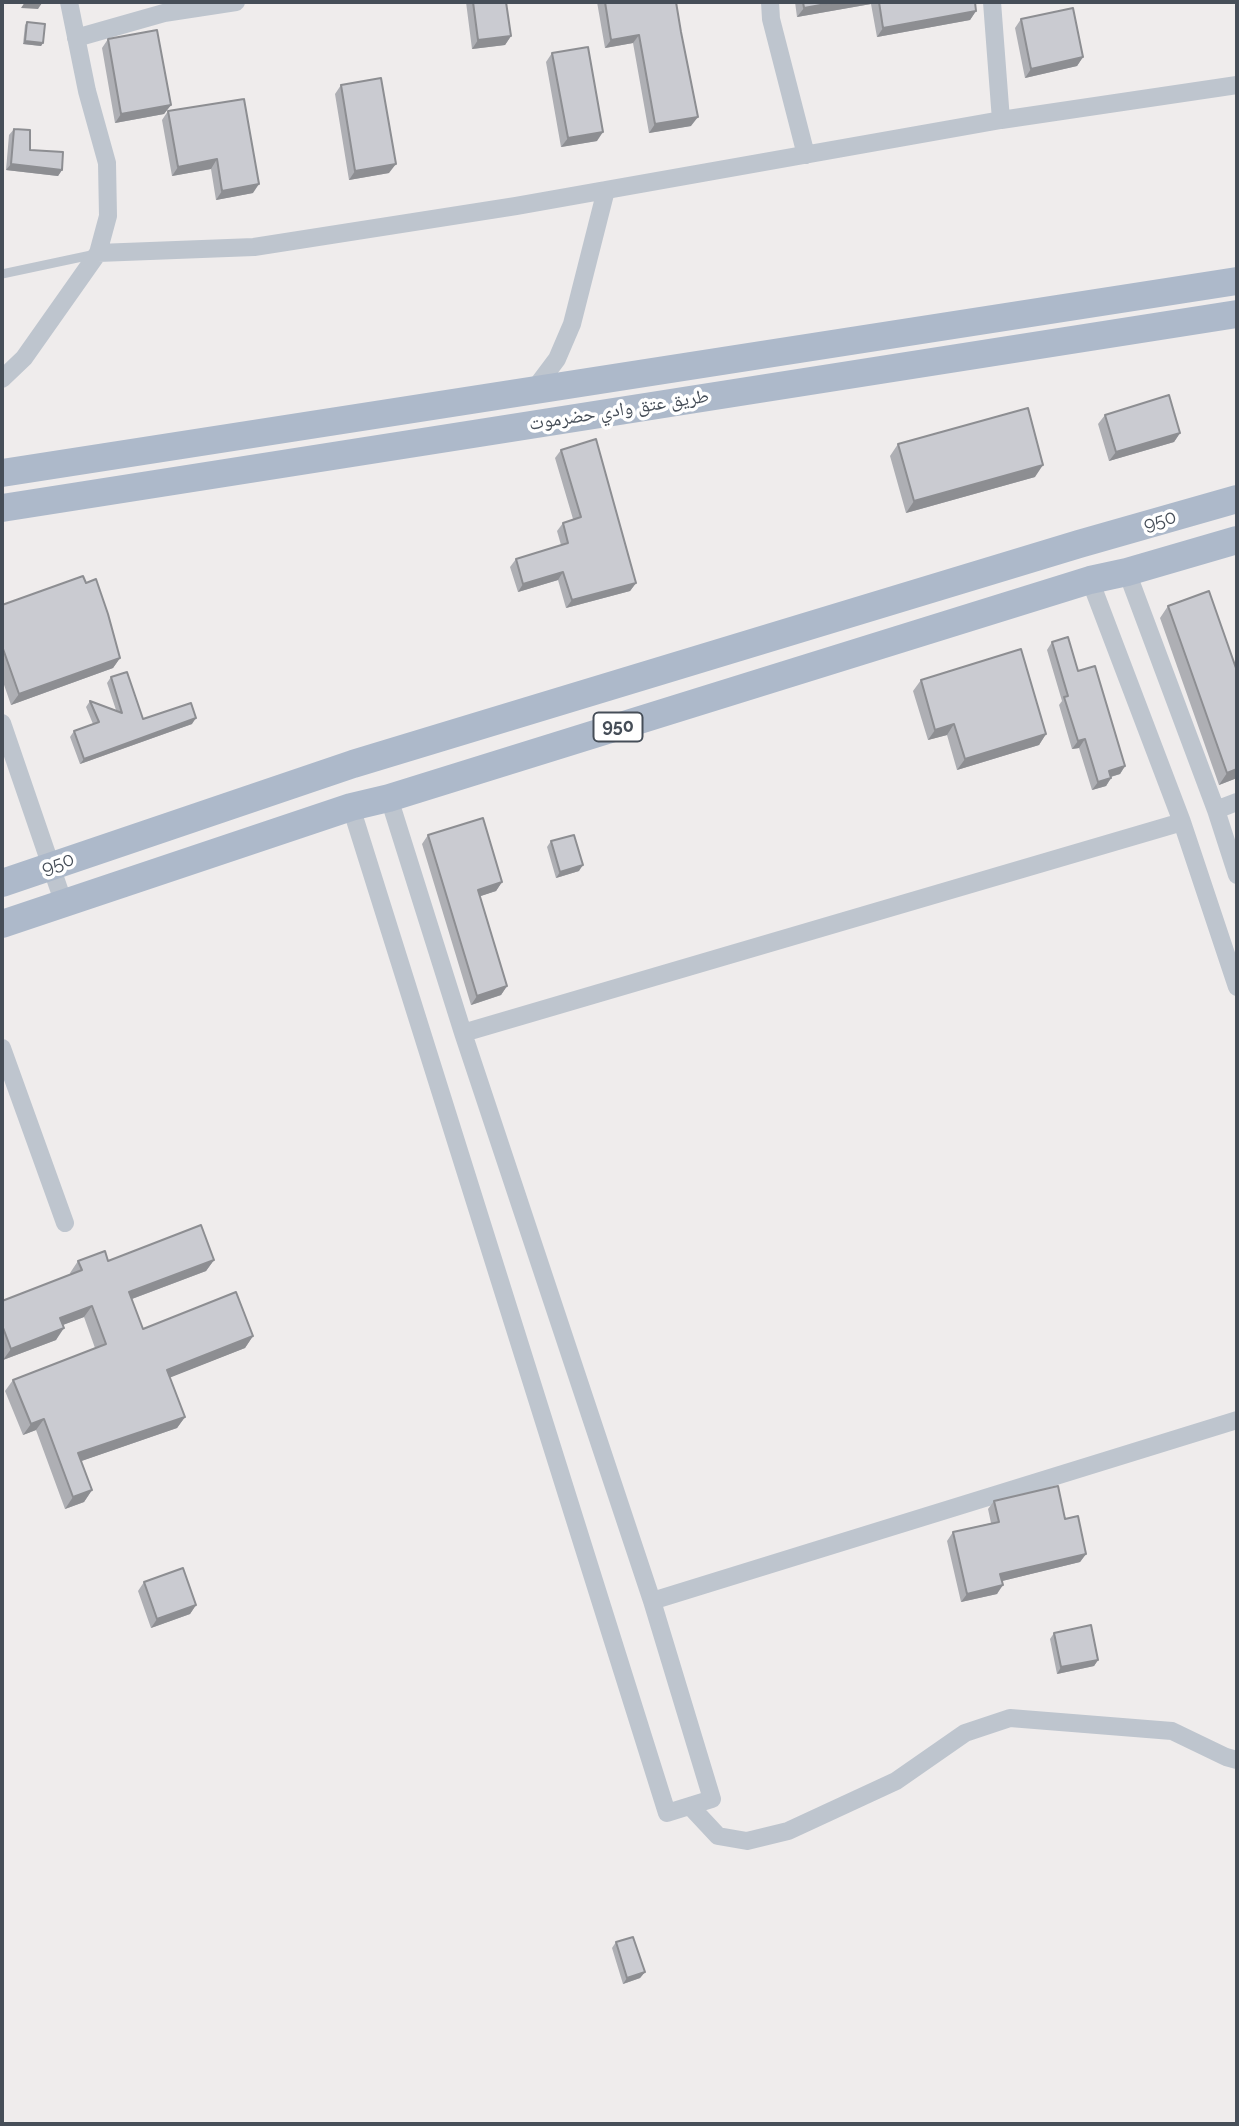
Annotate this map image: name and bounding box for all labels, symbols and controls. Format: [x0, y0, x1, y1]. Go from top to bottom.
street label: طريق عتق وادي حضرموت [527, 385, 711, 435]
street label: 950 [1141, 505, 1179, 537]
road number: 950 [594, 712, 642, 742]
street label: 950 [39, 848, 77, 880]

